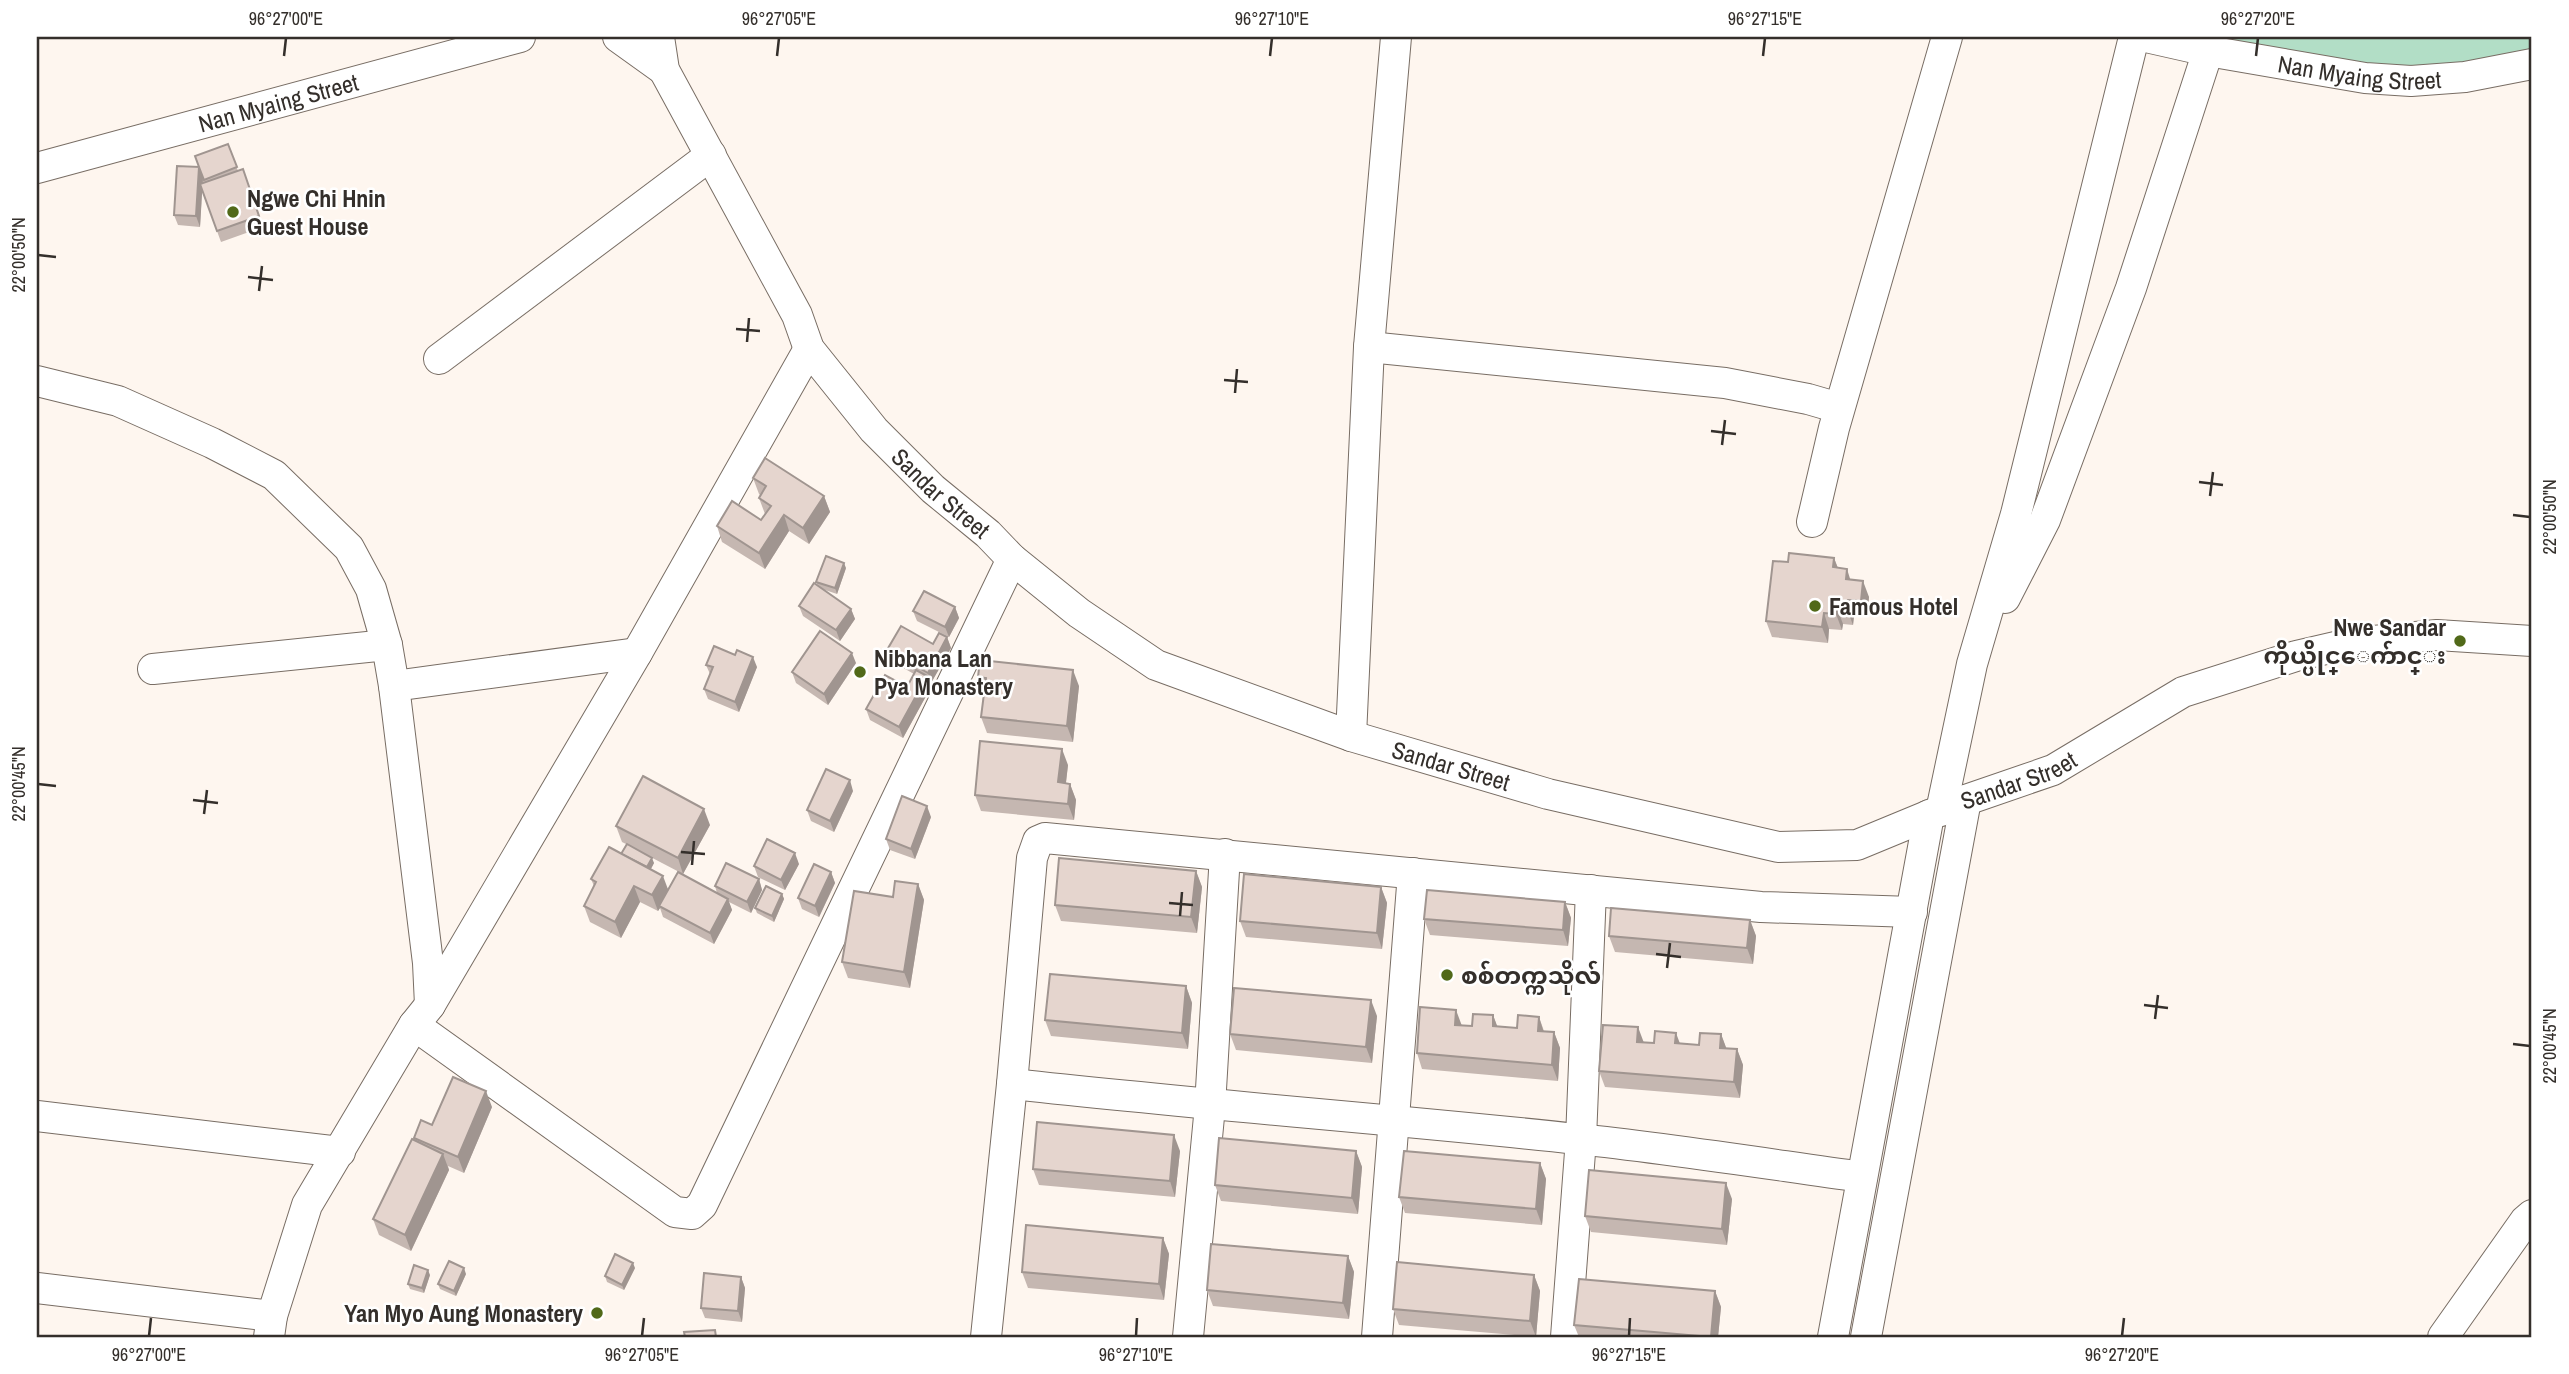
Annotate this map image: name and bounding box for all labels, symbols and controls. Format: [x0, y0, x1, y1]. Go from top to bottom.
text: 96°27'00"E [249, 6, 323, 31]
text: 96°27'05"E [742, 6, 816, 31]
text: 96°27'10"E [1235, 6, 1309, 31]
text: 96°27'15"E [1728, 6, 1802, 31]
text: 96°27'20"E [2221, 6, 2295, 31]
street label: Nan Myaing Street [2276, 47, 2443, 97]
street label: Nan Myaing Street [195, 65, 362, 140]
place label: Ngwe Chi Hnin Guest House [247, 182, 386, 242]
marker: Ngwe Chi Hnin Guest House [225, 204, 241, 220]
text: 22°00'50"N [6, 217, 31, 293]
street label: Sandar Street [885, 441, 997, 546]
text: 22°00'50"N [2537, 479, 2562, 555]
place label: Famous Hotel [1829, 590, 1958, 622]
marker: Famous Hotel [1807, 598, 1823, 614]
place label: Nwe Sandar ကိုယ္ပိုင္ေက်ာင္း [2264, 611, 2446, 676]
marker: Nwe Sandar ကိုယ္ပိုင္ေက်ာင္း [2452, 633, 2468, 649]
place label: Nibbana Lan Pya Monastery [874, 642, 1013, 702]
marker: Nibbana Lan Pya Monastery [852, 664, 868, 680]
street label: Sandar Street [1388, 733, 1514, 798]
street label: Sandar Street [1956, 743, 2083, 817]
text: 22°00'45"N [6, 746, 31, 822]
place label: စစ်‌တက္ကသိုလ် [1461, 959, 1601, 995]
marker: စစ်‌တက္ကသိုလ် [1439, 967, 1455, 983]
text: 22°00'45"N [2537, 1008, 2562, 1084]
place label: Yan Myo Aung Monastery [344, 1297, 583, 1329]
marker: Yan Myo Aung Monastery [589, 1305, 605, 1321]
text: 96°27'00"E [112, 1342, 186, 1367]
text: 96°27'05"E [605, 1342, 679, 1367]
text: 96°27'10"E [1099, 1342, 1173, 1367]
text: 96°27'15"E [1592, 1342, 1666, 1367]
text: 96°27'20"E [2085, 1342, 2159, 1367]

